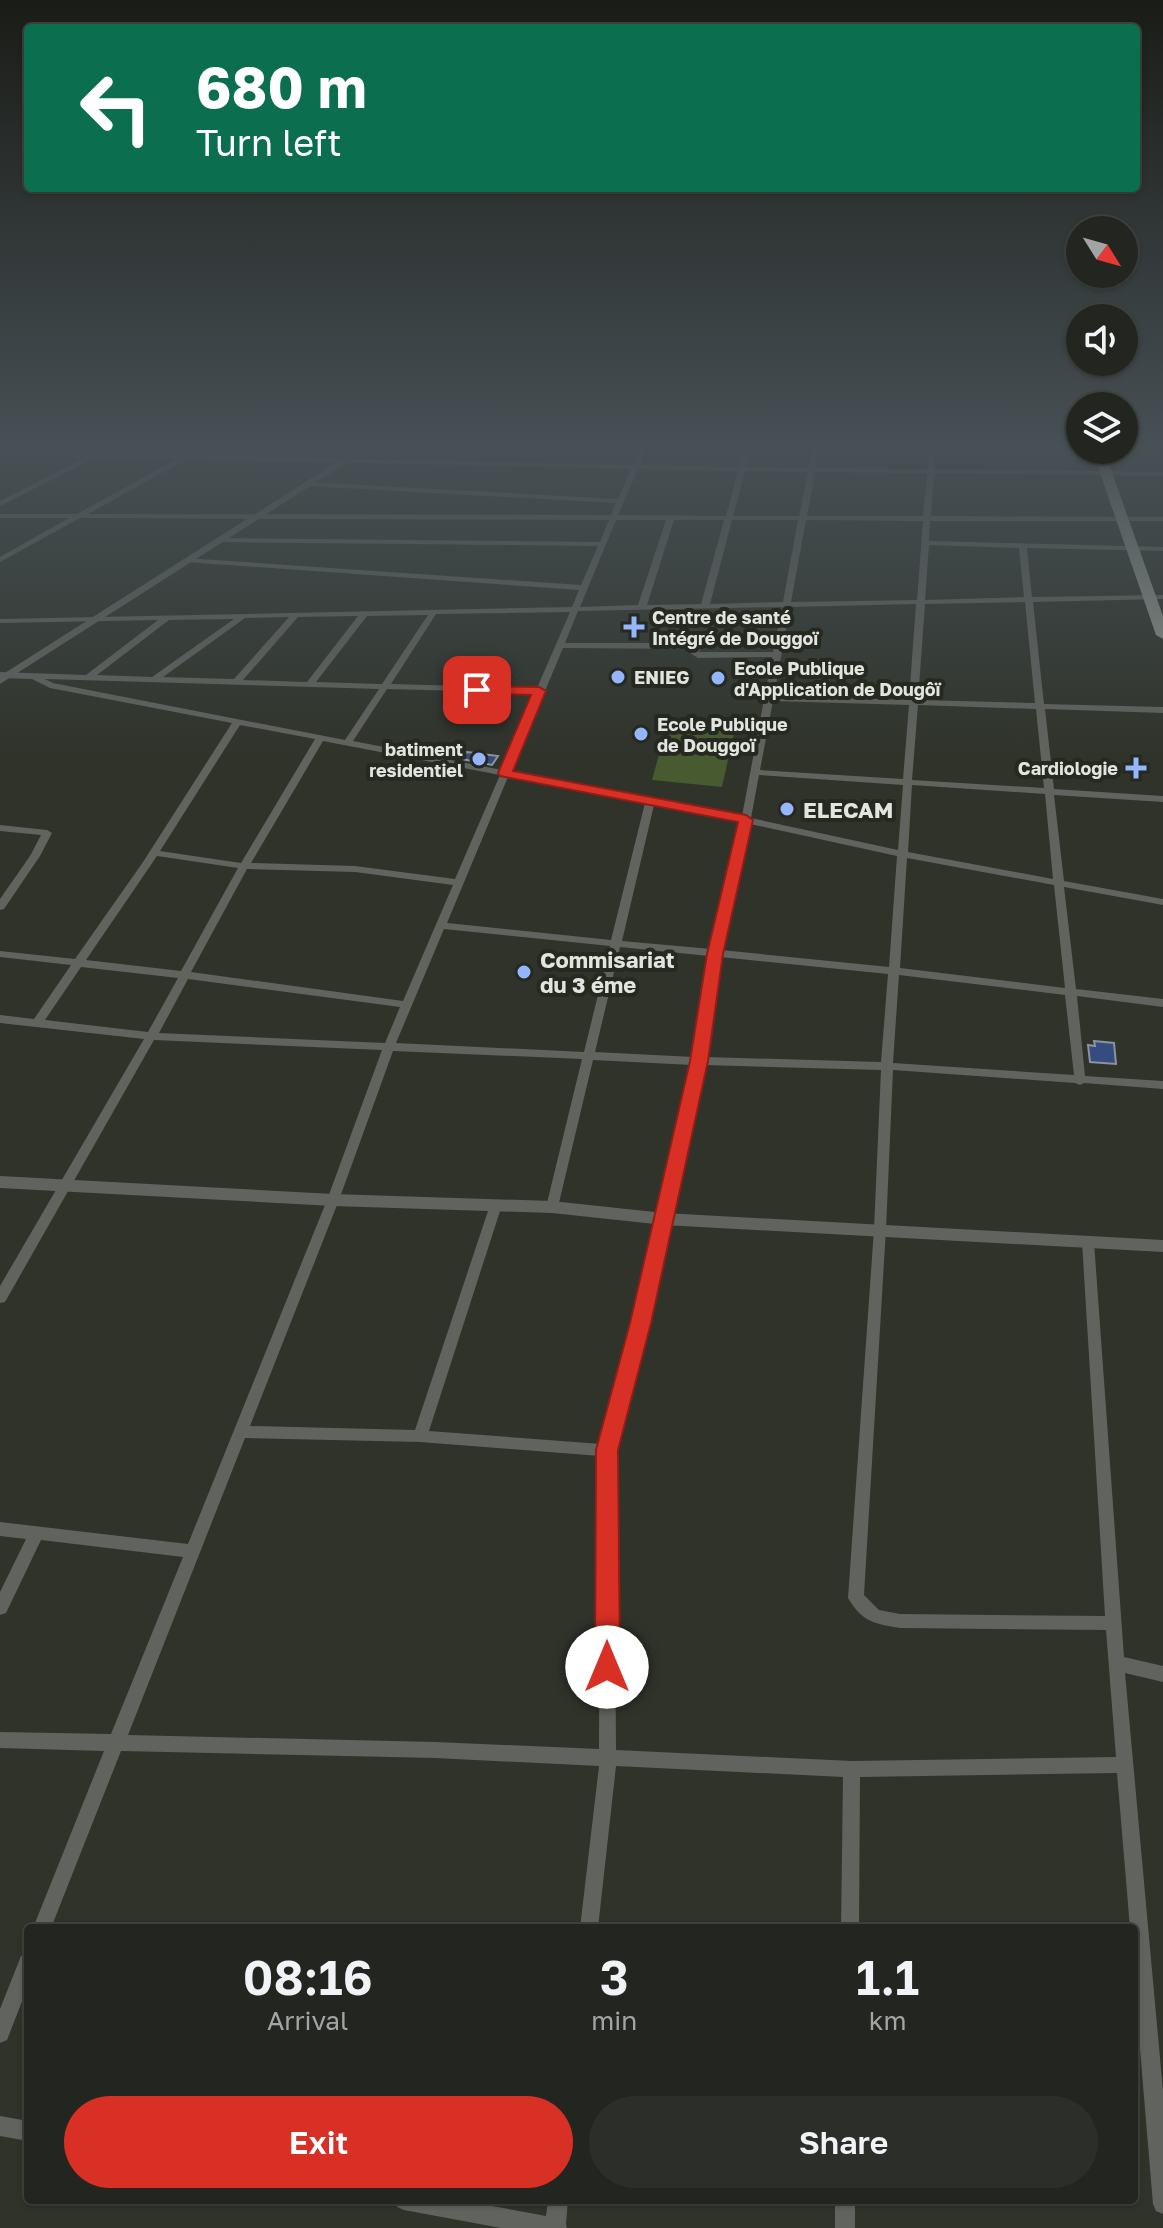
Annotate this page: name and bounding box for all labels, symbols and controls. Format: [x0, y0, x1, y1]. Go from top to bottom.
text: 680 m [196, 53, 367, 120]
icon: left [64, 56, 168, 160]
text: Turn left [196, 121, 342, 164]
north arrow [1066, 216, 1138, 288]
map controls [1066, 216, 1138, 464]
button: sound [1066, 304, 1138, 376]
button: layers [1066, 392, 1138, 464]
place label: Centre de santé Intégré de Douggoï [652, 606, 819, 649]
marker: Centre de santé Intégré de Douggoï [623, 616, 645, 638]
pin [443, 656, 511, 724]
place label: Ecole Publique d'Application de Dougôï [734, 657, 942, 700]
place label: ENIEG [634, 666, 689, 688]
icon: arrive [455, 668, 499, 712]
marker: ENIEG [609, 668, 627, 686]
marker: Ecole Publique d'Application de Dougôï [709, 669, 727, 687]
place label: Ecole Publique de Douggoï [657, 713, 788, 756]
marker: Ecole Publique de Douggoï [632, 725, 650, 743]
place label: batiment residentiel [369, 738, 463, 781]
marker: batiment residentiel [470, 750, 488, 768]
place label: Cardiologie [1018, 757, 1118, 779]
marker: Cardiologie [1125, 757, 1147, 779]
place label: ELECAM [803, 796, 893, 823]
marker: ELECAM [778, 800, 796, 818]
place label: Commisariat du 3 éme [540, 946, 675, 998]
marker: Commisariat du 3 éme [515, 963, 533, 981]
position arrow [565, 1625, 649, 1709]
text: 08:16 [243, 1948, 373, 2006]
text: 3 [600, 1948, 629, 2006]
text: 1.1 [856, 1948, 919, 2006]
text: Arrival [267, 2005, 348, 2036]
text: min [591, 2005, 637, 2036]
text: km [869, 2005, 907, 2036]
button: Exit [64, 2096, 573, 2188]
button: Share [589, 2096, 1098, 2188]

